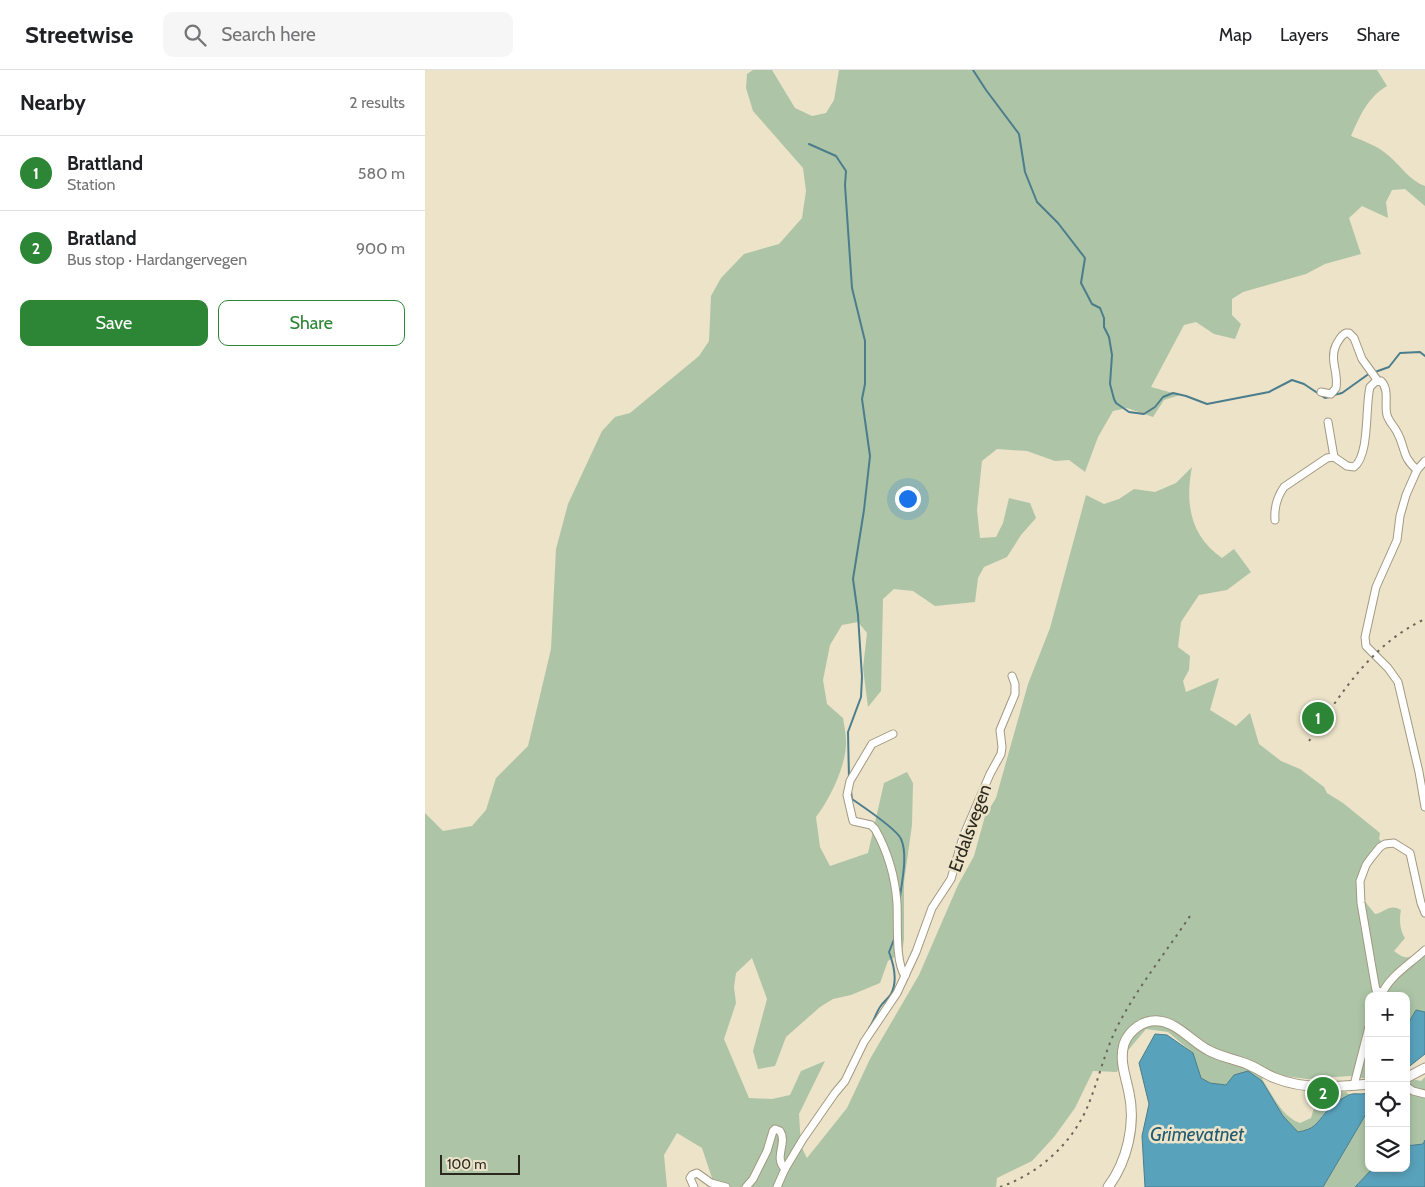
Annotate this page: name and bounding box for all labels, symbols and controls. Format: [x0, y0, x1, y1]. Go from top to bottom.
search box [163, 12, 513, 57]
text: Streetwise [25, 20, 133, 49]
icon: search [181, 21, 209, 49]
text: Search here [221, 23, 316, 46]
text: Map [1219, 24, 1252, 46]
text: Layers [1280, 24, 1329, 46]
text: Share [1357, 24, 1400, 46]
text: Nearby [20, 90, 86, 115]
text: 2 results [349, 93, 405, 112]
text: Brattland [67, 152, 143, 175]
text: 1 [33, 164, 39, 183]
text: 580 m [358, 164, 405, 183]
text: Station [67, 175, 116, 194]
text: Bratland [67, 227, 137, 250]
text: 2 [32, 239, 40, 258]
text: 900 m [356, 239, 405, 258]
text: Bus stop · Hardangervegen [67, 250, 247, 269]
button: Save [20, 300, 208, 346]
button: Share [218, 300, 405, 346]
your location [895, 486, 921, 512]
pin: 1 [1302, 699, 1334, 737]
street label: Erdalsvegen [944, 781, 996, 875]
map controls [1365, 992, 1410, 1172]
button: + [1365, 992, 1410, 1037]
button: − [1365, 1037, 1410, 1082]
pin: 2 [1307, 1074, 1339, 1112]
button: locate [1365, 1082, 1410, 1127]
water label: Grimevatnet [1150, 1123, 1245, 1146]
button: layers [1365, 1127, 1410, 1172]
scale bar [440, 1152, 520, 1175]
text: 100 m [447, 1155, 487, 1173]

